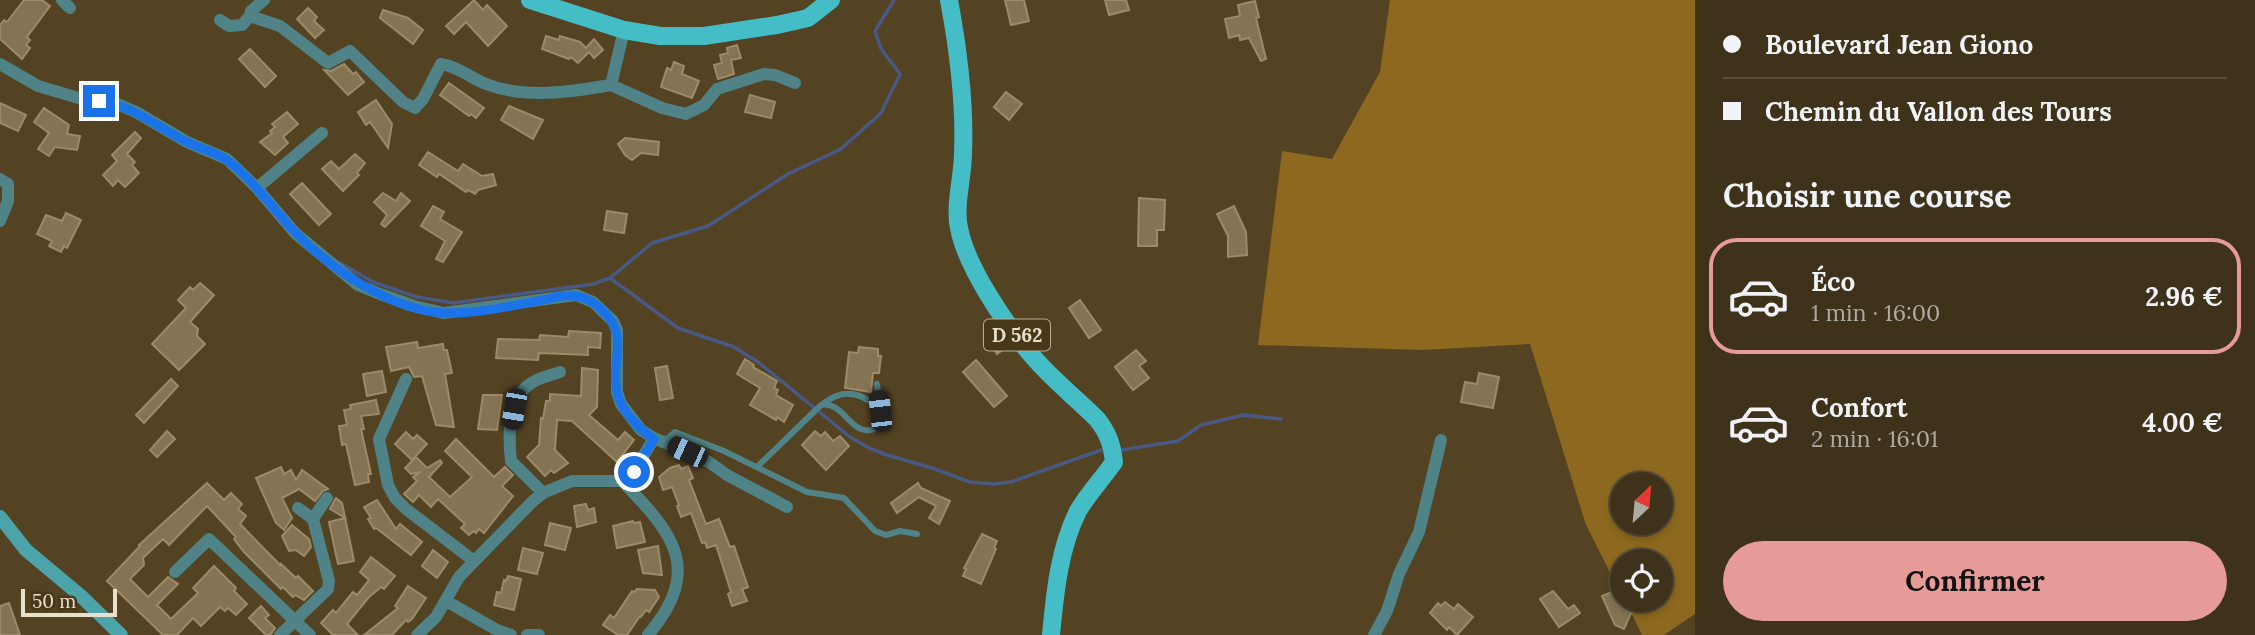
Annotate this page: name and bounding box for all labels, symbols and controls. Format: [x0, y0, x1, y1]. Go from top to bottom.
text: Boulevard Jean Giono [1765, 28, 2033, 61]
route end [83, 85, 115, 117]
text: Chemin du Vallon des Tours [1765, 95, 2112, 128]
text: Choisir une course [1723, 175, 2011, 216]
icon: car [1727, 265, 1790, 328]
text: Éco [1811, 265, 1855, 298]
text: 2.96 € [2145, 280, 2223, 313]
text: 1 min · 16:00 [1811, 298, 1940, 327]
road number: D 562 [984, 320, 1050, 350]
car [501, 386, 528, 432]
car [868, 389, 893, 433]
icon: car [1727, 391, 1790, 454]
text: Confort [1811, 391, 1908, 424]
text: 4.00 € [2142, 406, 2223, 439]
text: 2 min · 16:01 [1811, 424, 1938, 453]
car [664, 434, 711, 470]
route start [618, 456, 650, 488]
north arrow [1610, 472, 1673, 536]
map controls [1610, 472, 1673, 612]
button: Confirmer [1723, 541, 2227, 621]
button: locate [1610, 549, 1673, 612]
scale bar [21, 586, 117, 618]
text: 50 m [32, 589, 76, 613]

